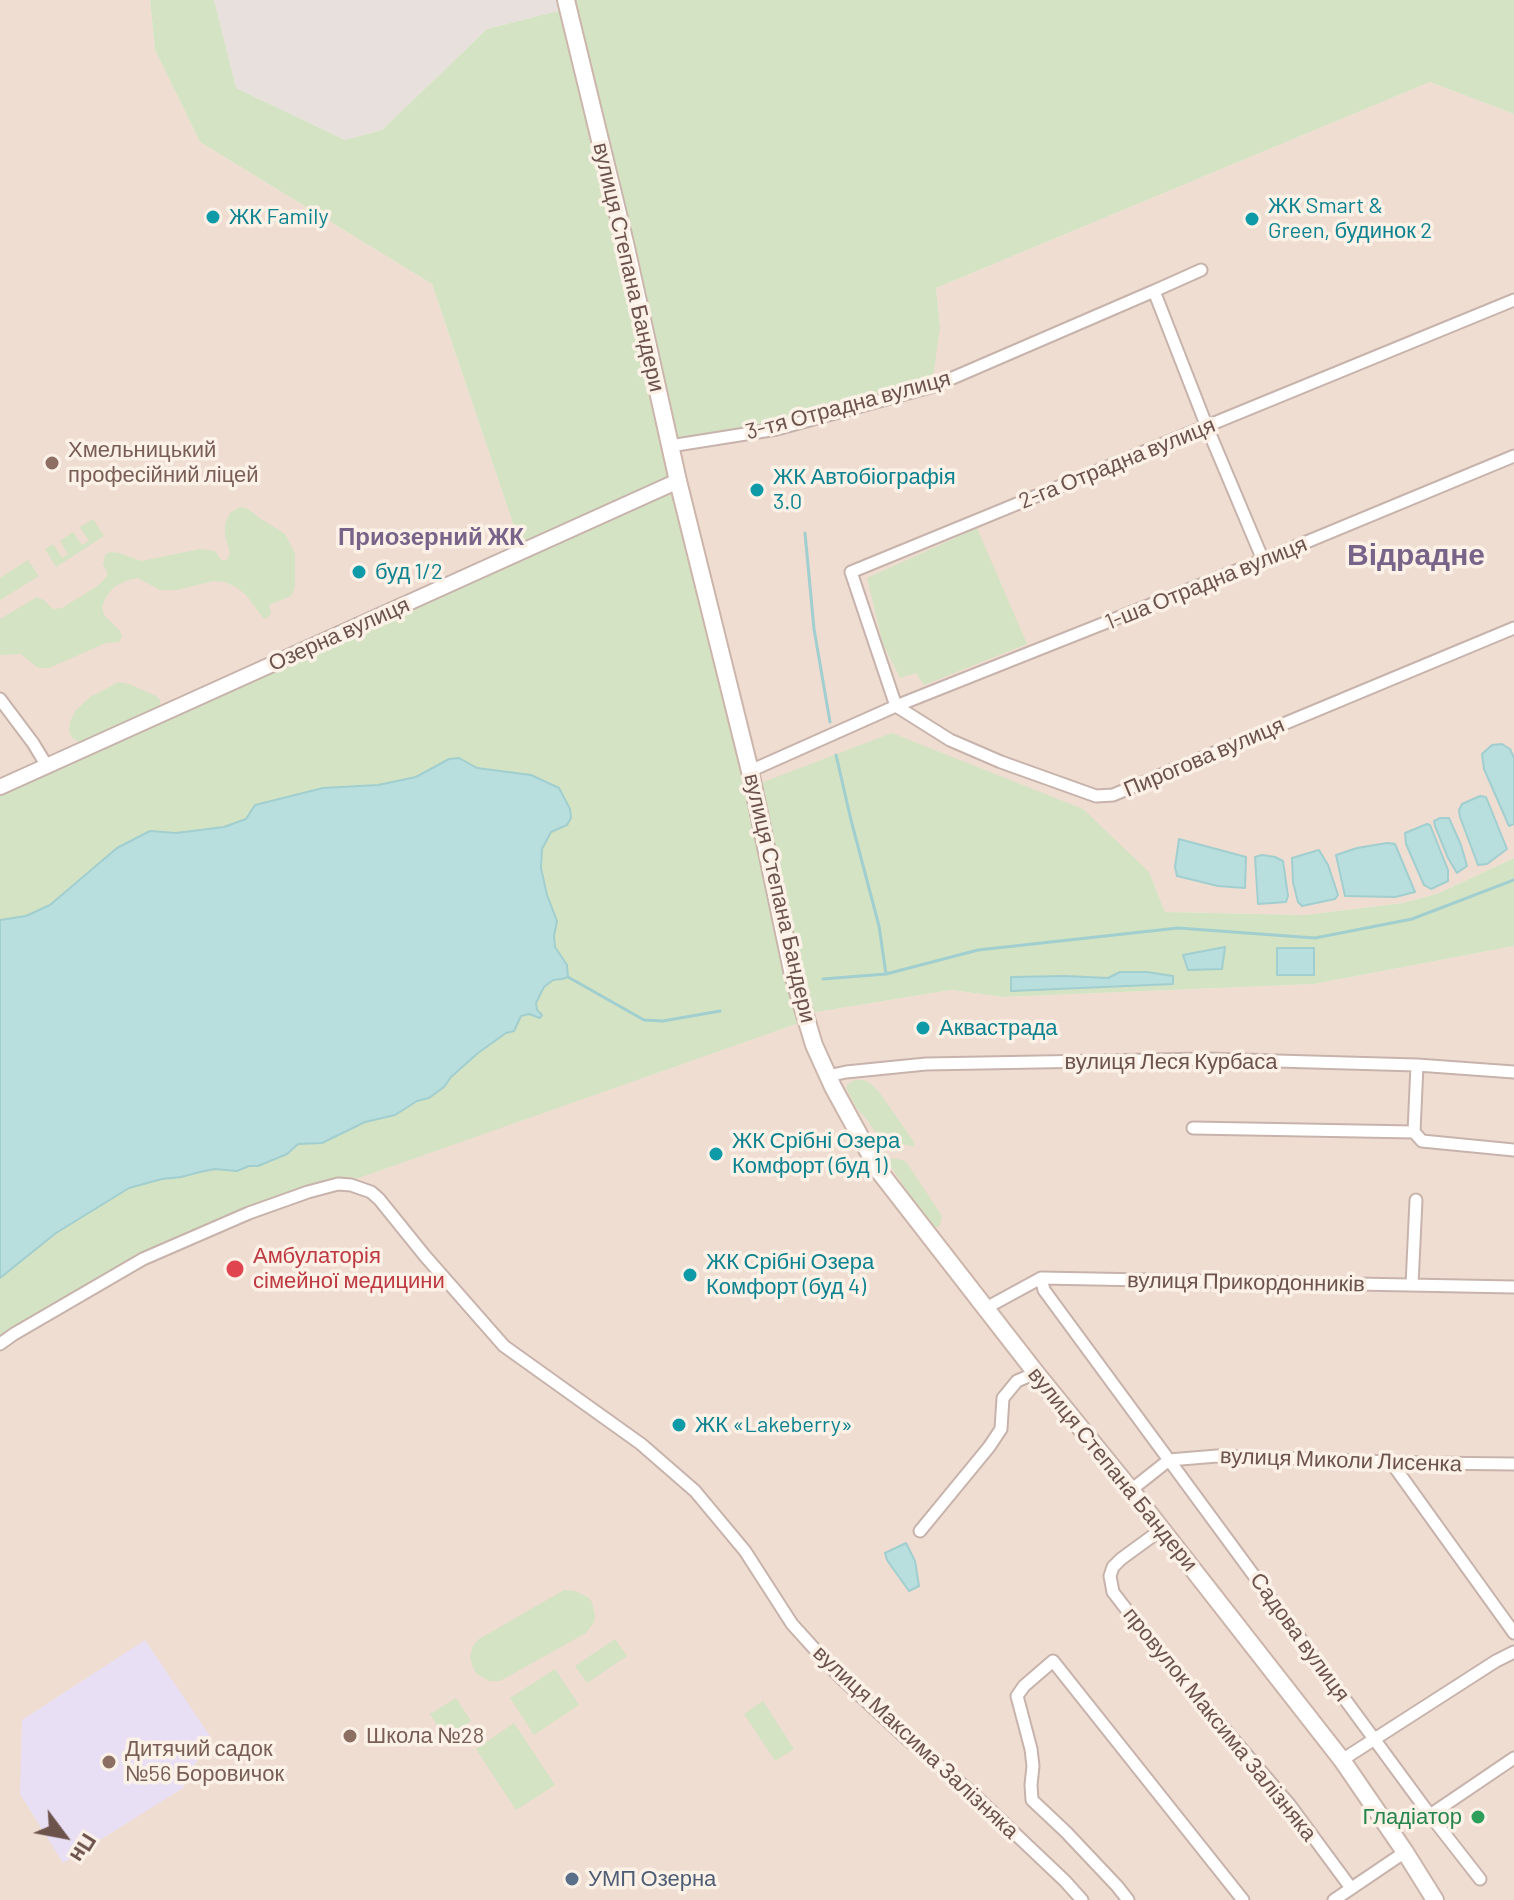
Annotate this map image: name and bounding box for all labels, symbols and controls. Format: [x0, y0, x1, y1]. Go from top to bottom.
street label: вулиця Степана Бандери [587, 140, 671, 394]
place label: ЖК Smart & Green, будинок 2 [1268, 193, 1432, 244]
place label: ЖК Family [229, 204, 329, 230]
marker: ЖК Family [204, 208, 222, 226]
marker: ЖК Smart & Green, будинок 2 [1243, 210, 1261, 228]
street label: 3-тя Отрадна вулиця [743, 365, 953, 445]
street label: 2-га Отрадна вулиця [1015, 412, 1219, 514]
place label: Хмельницький професійний ліцей [68, 437, 259, 488]
marker: Хмельницький професійний ліцей [43, 454, 61, 472]
place label: ЖК Автобіографія 3.0 [773, 464, 956, 516]
marker: ЖК Автобіографія 3.0 [748, 481, 766, 499]
district label: Приозерний ЖК [338, 523, 524, 551]
street label: 1-ша Отрадна вулиця [1101, 530, 1311, 636]
district label: Відрадне [1347, 537, 1485, 573]
place label: буд 1/2 [375, 559, 443, 585]
marker: буд 1/2 [350, 563, 368, 581]
street label: Озерна вулиця [264, 591, 414, 677]
street label: Пирогова вулиця [1120, 711, 1288, 803]
street label: вулиця Степана Бандери [738, 771, 822, 1025]
place label: Аквастрада [939, 1015, 1058, 1041]
marker: Аквастрада [914, 1019, 932, 1037]
street label: вулиця Леся Курбаса [1064, 1049, 1278, 1075]
place label: ЖК Срібні Озера Комфорт (буд 1) [732, 1128, 900, 1180]
marker: ЖК Срібні Озера Комфорт (буд 1) [707, 1145, 725, 1163]
place label: Амбулаторія сімейної медицини [253, 1243, 445, 1294]
place label: ЖК Срібні Озера Комфорт (буд 4) [706, 1249, 874, 1300]
marker: Амбулаторія сімейної медицини [224, 1258, 246, 1280]
marker: ЖК Срібні Озера Комфорт (буд 4) [681, 1266, 699, 1284]
street label: вулиця Прикордонників [1127, 1267, 1365, 1297]
street label: вулиця Степана Бандери [1022, 1362, 1204, 1576]
place label: ЖК «Lakeberry» [695, 1412, 853, 1438]
marker: ЖК «Lakeberry» [670, 1416, 688, 1434]
street label: вулиця Миколи Лисенка [1220, 1443, 1462, 1477]
street label: Садова вулиця [1244, 1567, 1356, 1707]
street label: провулок Максима Залізняка [1118, 1602, 1322, 1846]
street label: вулиця Максима Залізняка [808, 1640, 1024, 1844]
place label: Школа №28 [366, 1723, 484, 1749]
marker: Школа №28 [341, 1727, 359, 1745]
place label: Дитячий садок №56 Боровичок [125, 1736, 284, 1788]
marker: Дитячий садок №56 Боровичок [100, 1753, 118, 1771]
north arrow [24, 1796, 104, 1876]
place label: Гладіатор [1362, 1804, 1462, 1830]
marker: Гладіатор [1469, 1808, 1487, 1826]
text: Пн [66, 1829, 103, 1868]
place label: УМП Озерна [588, 1866, 716, 1892]
marker: УМП Озерна [563, 1870, 581, 1888]

